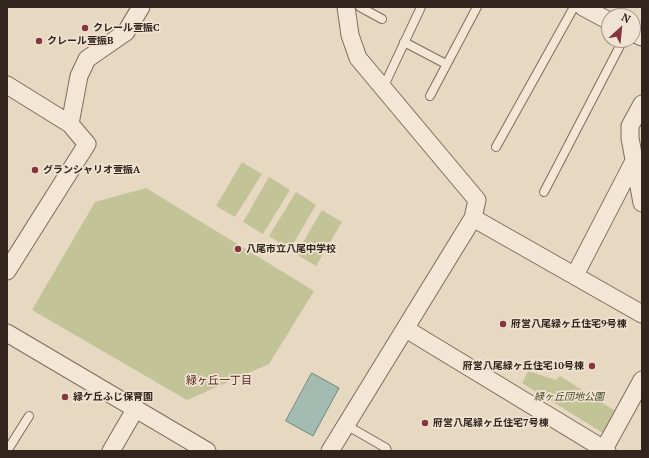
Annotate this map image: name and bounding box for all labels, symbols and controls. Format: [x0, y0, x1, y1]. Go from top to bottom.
north arrow [601, 8, 641, 48]
text: N [619, 10, 633, 26]
place label: クレール萱振C [93, 22, 160, 34]
marker: クレール萱振C [80, 23, 90, 33]
place label: クレール萱振B [47, 35, 113, 47]
marker: クレール萱振B [34, 36, 44, 46]
place label: グランシャリオ萱振A [43, 164, 140, 176]
marker: グランシャリオ萱振A [30, 165, 40, 175]
place label: 八尾市立八尾中学校 [246, 243, 336, 255]
marker: 八尾市立八尾中学校 [233, 244, 243, 254]
place label: 府営八尾緑ヶ丘住宅9号棟 [511, 318, 627, 330]
marker: 府営八尾緑ヶ丘住宅9号棟 [498, 319, 508, 329]
place label: 府営八尾緑ヶ丘住宅10号棟 [463, 360, 584, 372]
marker: 府営八尾緑ヶ丘住宅10号棟 [587, 361, 597, 371]
district label: 緑ヶ丘一丁目 [186, 374, 252, 388]
place label: 緑ケ丘ふじ保育園 [73, 391, 153, 403]
park label: 緑ヶ丘団地公園 [534, 391, 604, 403]
marker: 緑ケ丘ふじ保育園 [60, 392, 70, 402]
place label: 府営八尾緑ヶ丘住宅7号棟 [433, 417, 549, 429]
marker: 府営八尾緑ヶ丘住宅7号棟 [420, 418, 430, 428]

